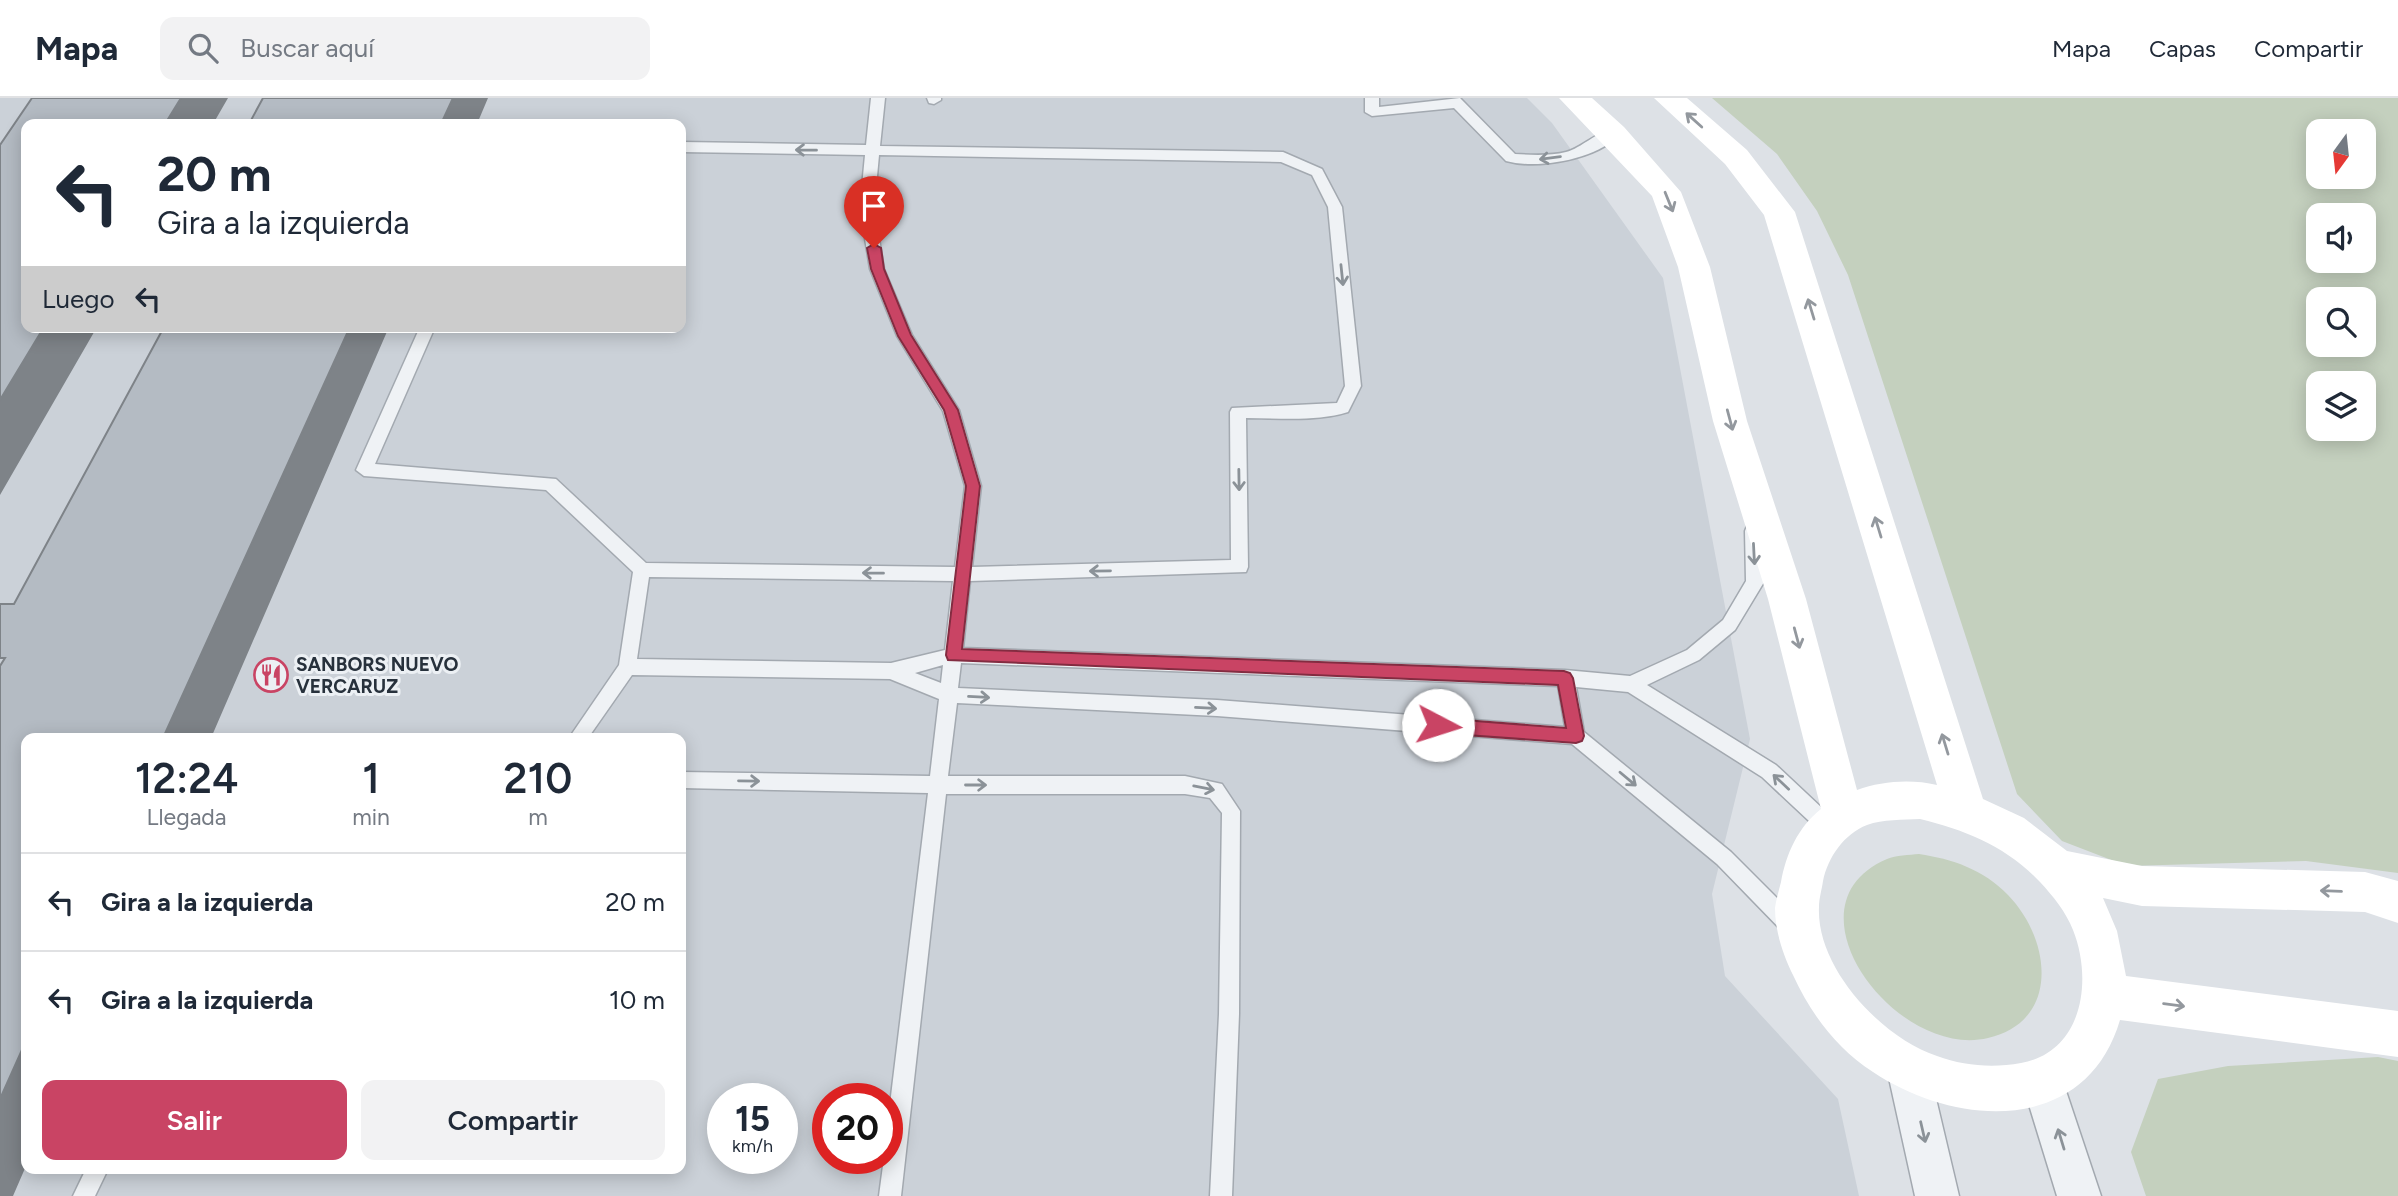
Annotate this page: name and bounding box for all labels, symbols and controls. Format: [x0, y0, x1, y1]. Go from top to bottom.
search box [160, 17, 650, 80]
text: Mapa [35, 29, 118, 68]
icon: search [184, 29, 222, 67]
text: Buscar aquí [240, 32, 374, 64]
text: Mapa [2052, 34, 2111, 63]
text: Capas [2149, 34, 2216, 63]
text: Compartir [2254, 34, 2363, 63]
one-way arrow [1686, 112, 1704, 128]
north arrow [2306, 119, 2376, 189]
map controls [2306, 119, 2376, 441]
one-way arrow [795, 143, 818, 157]
text: 20 m [157, 144, 272, 203]
icon: left [42, 147, 133, 238]
one-way arrow [1539, 152, 1562, 165]
pin [844, 176, 904, 248]
icon: arrive [855, 187, 893, 225]
one-way arrow [1663, 191, 1676, 212]
button: sound [2306, 203, 2376, 273]
text: Gira a la izquierda [157, 204, 410, 242]
one-way arrow [1336, 263, 1349, 286]
icon: left [129, 280, 167, 318]
text: Luego [42, 283, 115, 315]
button: search [2306, 287, 2376, 357]
one-way arrow [1804, 298, 1817, 320]
button: layers [2306, 371, 2376, 441]
one-way arrow [1724, 409, 1737, 431]
one-way arrow [1232, 468, 1246, 491]
one-way arrow [1870, 516, 1883, 538]
one-way arrow [1747, 542, 1760, 565]
one-way arrow [1089, 564, 1112, 577]
one-way arrow [861, 566, 884, 580]
one-way arrow [1792, 626, 1805, 648]
place label: SANBORS NUEVO VERCARUZ [296, 653, 458, 698]
restaurant icon: SANBORS NUEVO VERCARUZ [252, 656, 290, 694]
position arrow [1401, 688, 1475, 762]
one-way arrow [967, 690, 990, 703]
one-way arrow [1194, 701, 1217, 714]
one-way arrow [1937, 733, 1950, 755]
text: 12:24 [135, 753, 238, 804]
text: 1 [362, 753, 380, 804]
text: 210 [504, 753, 572, 804]
one-way arrow [1619, 772, 1637, 787]
one-way arrow [737, 774, 760, 788]
one-way arrow [1772, 774, 1790, 790]
one-way arrow [965, 778, 988, 792]
one-way arrow [1192, 782, 1215, 795]
text: Llegada [147, 803, 227, 831]
text: min [352, 803, 390, 831]
text: m [528, 803, 548, 831]
icon: left [42, 883, 80, 921]
one-way arrow [2320, 885, 2343, 898]
text: Gira a la izquierda [101, 886, 313, 918]
text: 20 m [605, 886, 665, 918]
icon: left [42, 981, 80, 1019]
text: Gira a la izquierda [101, 984, 313, 1016]
text: 10 m [609, 984, 665, 1016]
one-way arrow [2162, 999, 2184, 1012]
button: Salir [42, 1080, 347, 1160]
button: Compartir [361, 1080, 665, 1160]
speed limit sign: 20 [812, 1083, 903, 1174]
text: 15 [735, 1098, 770, 1140]
one-way arrow [1916, 1120, 1930, 1143]
one-way arrow [2054, 1128, 2067, 1150]
text: km/h [732, 1135, 773, 1157]

